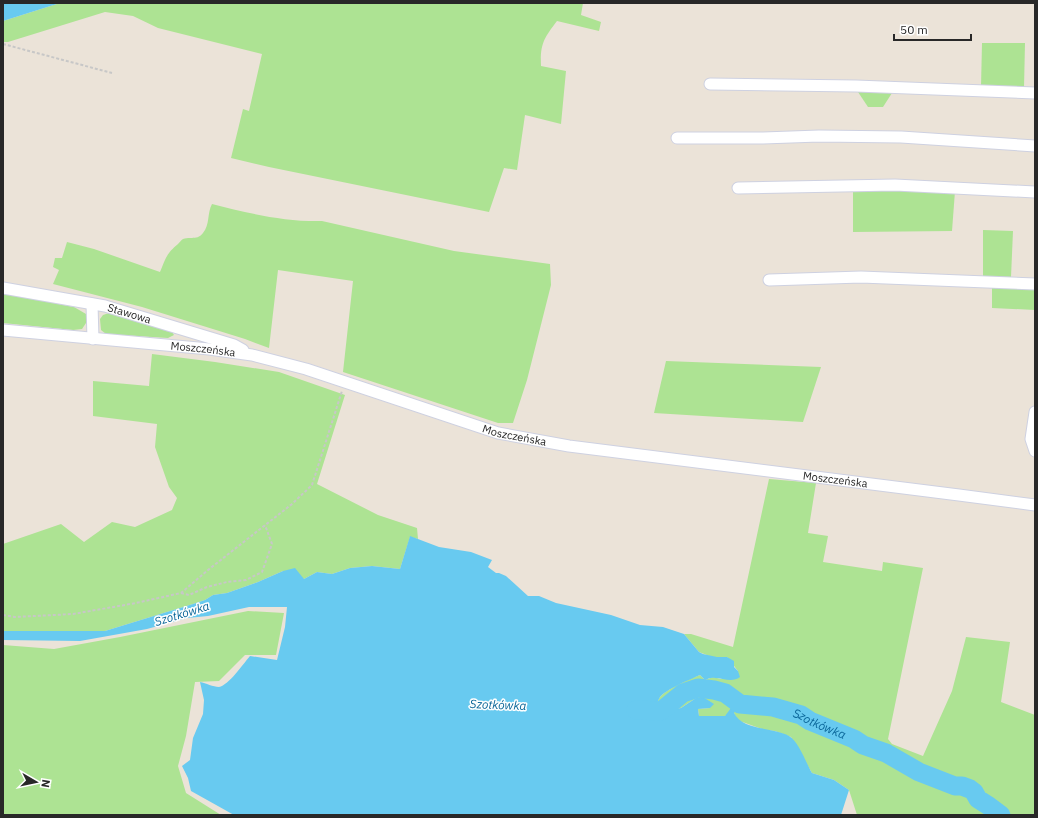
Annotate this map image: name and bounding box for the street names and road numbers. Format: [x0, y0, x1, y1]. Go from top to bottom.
street label: Stawowa [106, 300, 153, 327]
street label: Moszczeńska [170, 338, 237, 360]
street label: Moszczeńska [481, 421, 548, 449]
street label: Moszczeńska [802, 468, 869, 490]

